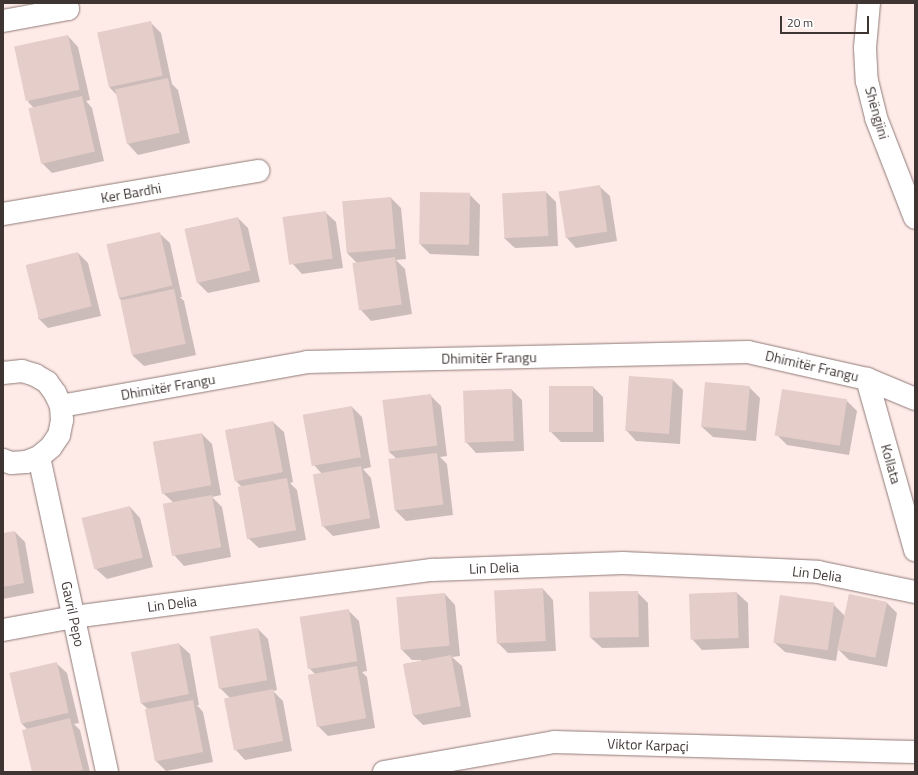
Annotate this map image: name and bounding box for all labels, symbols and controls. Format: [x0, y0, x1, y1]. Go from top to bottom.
scale bar [782, 8, 871, 34]
text: 20 m [787, 13, 813, 32]
street label: Shëngjini [862, 85, 892, 141]
street label: Ker Bardhi [99, 179, 163, 207]
street label: Dhimitër Frangu [764, 347, 860, 385]
street label: Dhimitër Frangu [441, 349, 537, 367]
street label: Dhimitër Frangu [120, 370, 216, 404]
street label: Kollata [877, 442, 905, 486]
street label: Lin Delia [469, 559, 519, 577]
street label: Lin Delia [791, 563, 843, 585]
street label: Gavril Pepo [58, 580, 88, 648]
street label: Lin Delia [146, 593, 198, 615]
street label: Viktor Karpaçi [607, 735, 689, 755]

